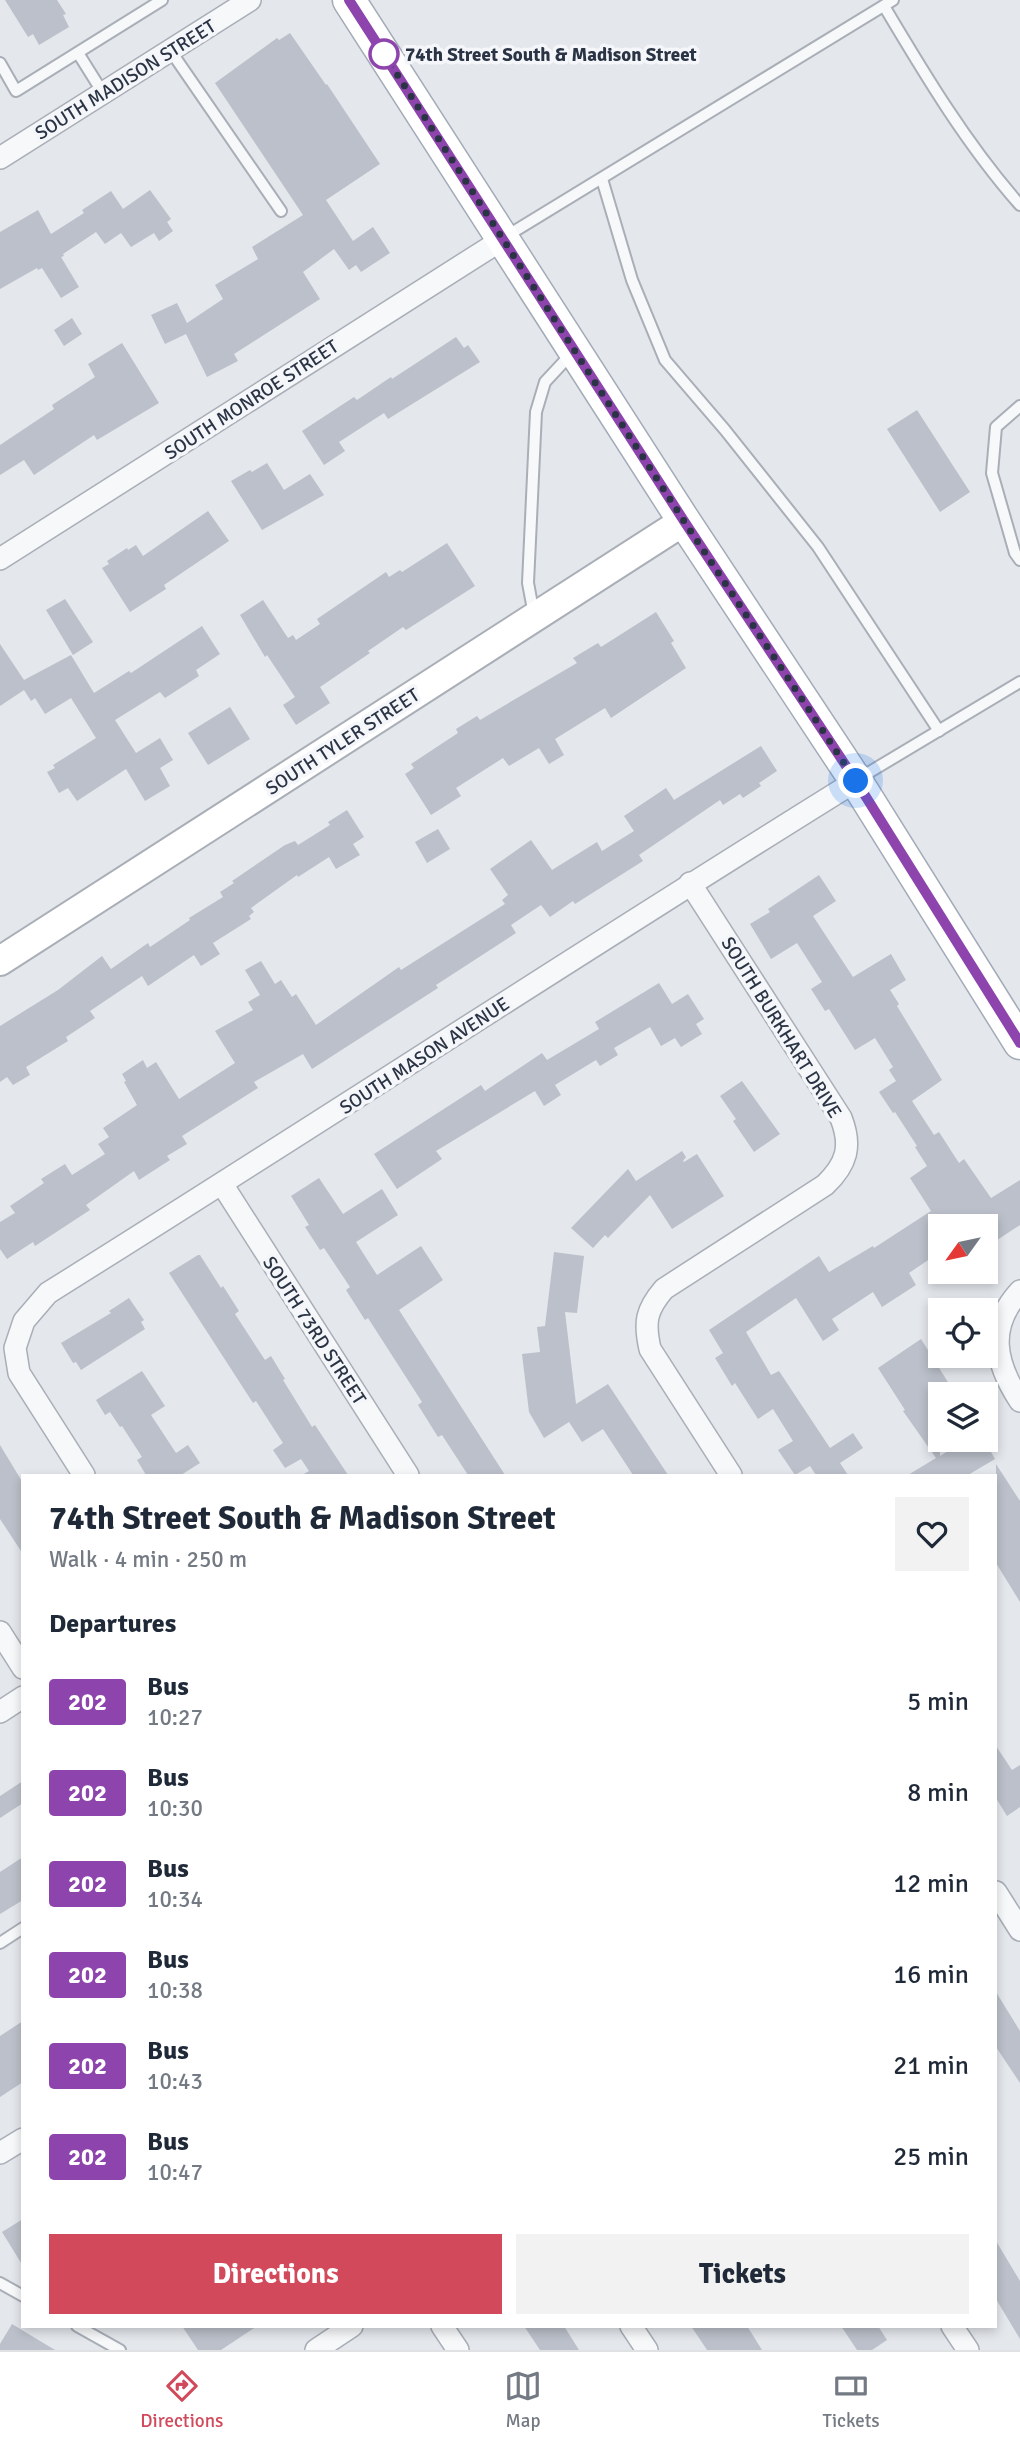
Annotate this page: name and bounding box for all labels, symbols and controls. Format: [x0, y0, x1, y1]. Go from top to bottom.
street label: SOUTH MADISON STREET [31, 14, 221, 145]
marker: 74th Street South & Madison Street [369, 39, 399, 69]
place label: 74th Street South & Madison Street [405, 43, 697, 67]
street label: SOUTH MONROE STREET [160, 334, 344, 465]
street label: SOUTH TYLER STREET [261, 683, 425, 801]
your location [838, 763, 873, 798]
street label: SOUTH BURKHART DRIVE [716, 933, 847, 1123]
street label: SOUTH MASON AVENUE [335, 992, 514, 1120]
north arrow [928, 1214, 998, 1284]
map controls [928, 1214, 998, 1452]
street label: SOUTH 73RD STREET [257, 1252, 371, 1410]
button: locate [928, 1298, 998, 1368]
button: layers [928, 1382, 998, 1452]
button: heart [895, 1497, 969, 1571]
text: 74th Street South & Madison Street [49, 1498, 556, 1539]
text: Walk · 4 min · 250 m [49, 1545, 247, 1574]
text: Departures [49, 1608, 176, 1640]
text: Bus [147, 1671, 189, 1703]
text: 5 min [907, 1686, 969, 1718]
text: 202 [68, 1687, 107, 1717]
text: 10:27 [147, 1703, 203, 1732]
text: Bus [147, 1762, 189, 1794]
text: 8 min [907, 1777, 969, 1809]
text: 202 [68, 1778, 107, 1808]
text: 10:30 [147, 1794, 203, 1823]
text: Bus [147, 1853, 189, 1885]
text: 12 min [893, 1868, 969, 1900]
text: 202 [68, 1869, 107, 1899]
text: 10:34 [147, 1885, 203, 1914]
text: Bus [147, 1944, 189, 1976]
text: 16 min [893, 1959, 969, 1991]
text: 202 [68, 1960, 107, 1990]
text: 10:38 [147, 1976, 203, 2005]
text: Bus [147, 2035, 189, 2067]
text: 21 min [893, 2050, 969, 2082]
text: 202 [68, 2051, 107, 2081]
text: 10:43 [147, 2067, 203, 2096]
text: Bus [147, 2126, 189, 2158]
text: 25 min [893, 2141, 969, 2173]
text: 202 [68, 2142, 107, 2172]
text: 10:47 [147, 2158, 203, 2187]
button: Directions [49, 2234, 502, 2314]
button: Tickets [516, 2234, 969, 2314]
tab: Directions [140, 2367, 223, 2433]
tab: Map [504, 2367, 542, 2433]
tab: Tickets [823, 2367, 880, 2433]

